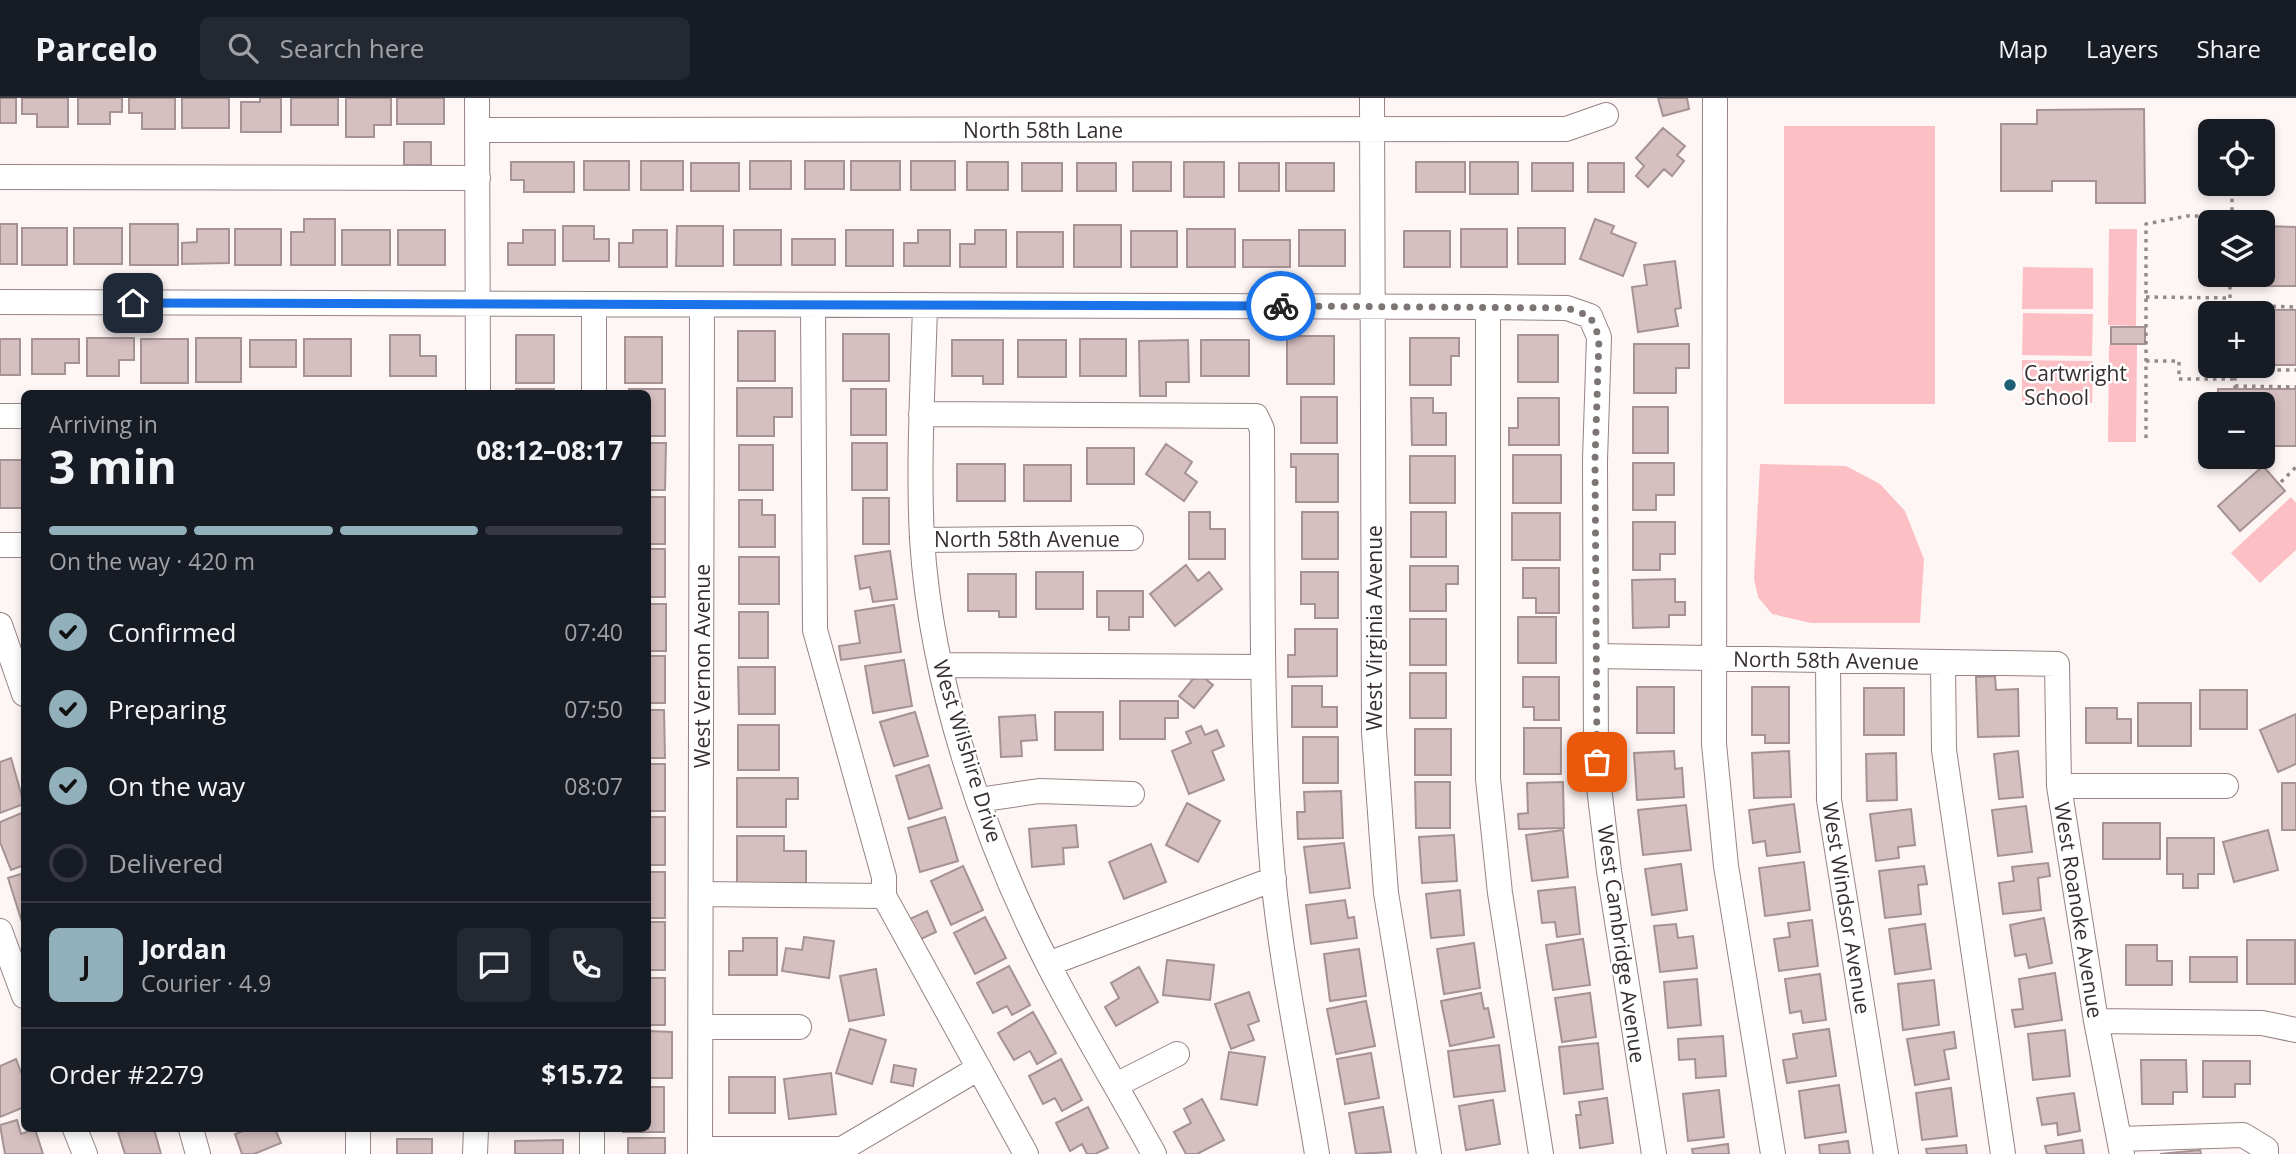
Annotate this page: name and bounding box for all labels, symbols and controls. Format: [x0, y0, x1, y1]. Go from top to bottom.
search box [200, 17, 690, 80]
text: Parcelo [35, 26, 158, 71]
icon: search [224, 29, 262, 67]
text: Search here [280, 30, 424, 66]
text: Map [1998, 32, 2048, 65]
text: Layers [2086, 32, 2159, 65]
text: Share [2197, 32, 2261, 65]
street label: North 58th Lane [963, 116, 1123, 144]
map controls [2198, 119, 2275, 469]
button: locate [2198, 119, 2275, 196]
button: layers [2198, 210, 2275, 287]
courier [1246, 271, 1316, 341]
pin [103, 273, 163, 333]
icon: home [114, 284, 152, 322]
icon: bike [1262, 287, 1300, 325]
button: + [2198, 301, 2275, 378]
place label: Cartwright School [2024, 359, 2127, 411]
marker: Cartwright School [2002, 377, 2018, 393]
button: − [2198, 392, 2275, 469]
text: Arriving in [49, 408, 158, 440]
text: 08:12–08:17 [476, 432, 623, 468]
text: 3 min [49, 435, 177, 497]
street label: North 58th Avenue [934, 525, 1120, 553]
street label: West Virginia Avenue [1360, 525, 1388, 731]
text: On the way · 420 m [49, 545, 255, 577]
street label: West Vernon Avenue [688, 564, 716, 768]
icon: check [49, 613, 87, 651]
text: Confirmed [108, 614, 236, 650]
text: 07:40 [564, 616, 623, 648]
street label: North 58th Avenue [1733, 644, 1919, 676]
street label: West Wilshire Drive [927, 656, 1009, 846]
icon: check [49, 690, 87, 728]
text: Preparing [108, 691, 226, 727]
text: 07:50 [564, 693, 623, 725]
pin [1567, 732, 1627, 792]
icon: bag [1578, 743, 1616, 781]
icon: check [49, 767, 87, 805]
text: On the way [108, 768, 245, 804]
text: 08:07 [564, 770, 623, 802]
street label: West Windsor Avenue [1816, 800, 1878, 1016]
street label: West Roanoke Avenue [2048, 800, 2110, 1020]
street label: West Cambridge Avenue [1591, 823, 1653, 1065]
text: Delivered [108, 845, 223, 881]
button: chat [457, 928, 531, 1002]
button: phone [549, 928, 623, 1002]
text: Jordan [141, 931, 227, 967]
text: J [82, 947, 90, 983]
text: Courier · 4.9 [141, 967, 271, 999]
text: Order #2279 [49, 1056, 204, 1092]
text: $15.72 [541, 1056, 623, 1092]

